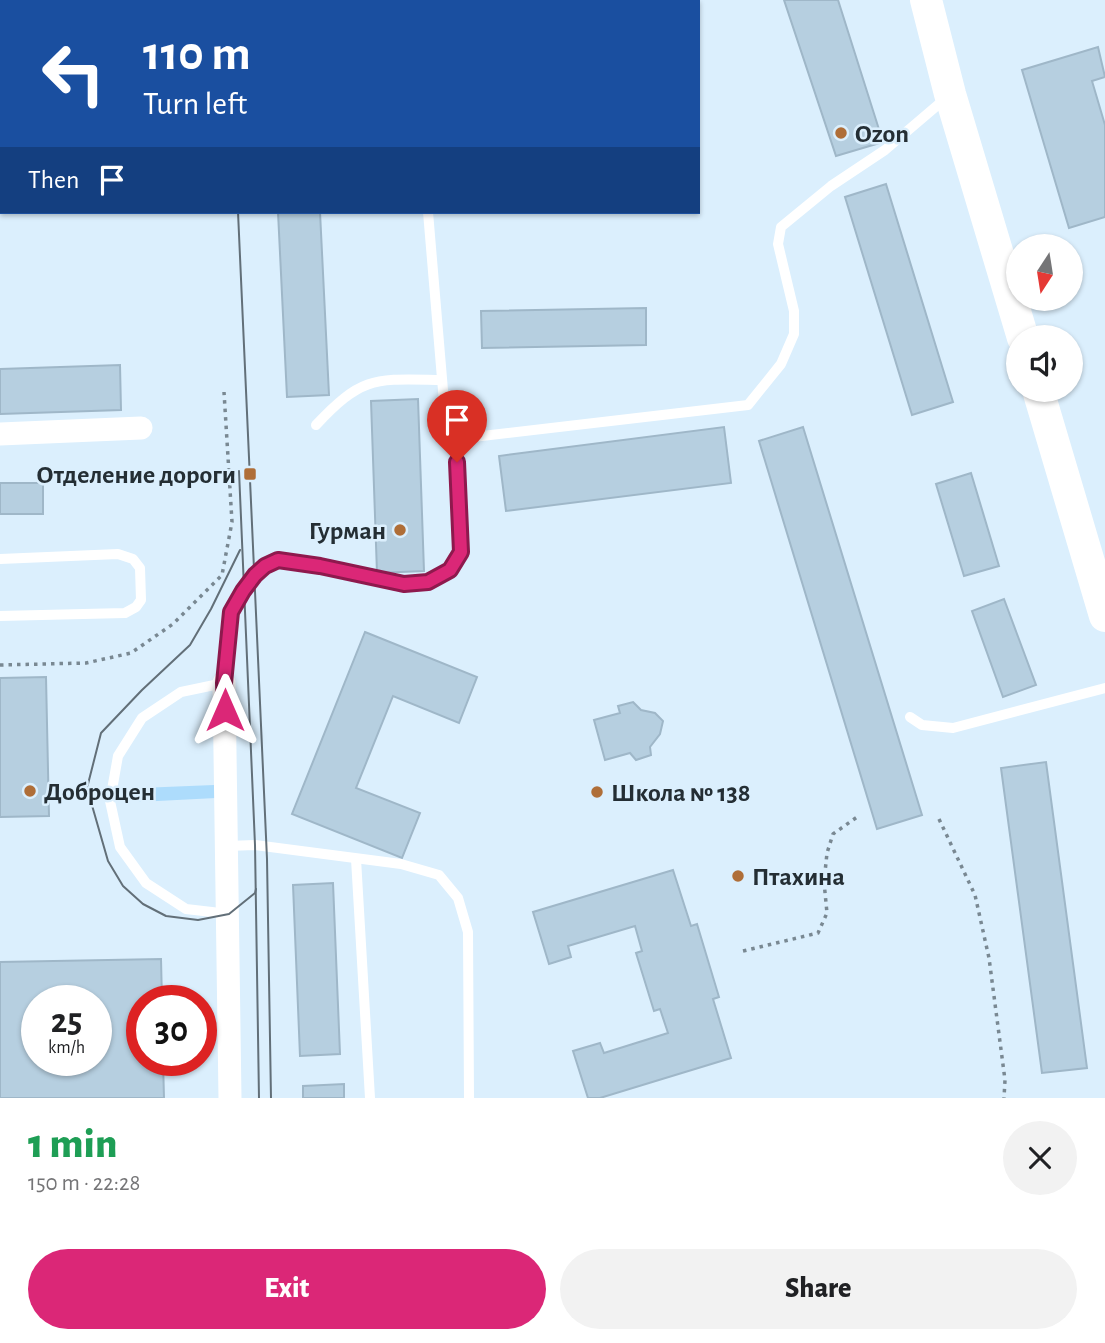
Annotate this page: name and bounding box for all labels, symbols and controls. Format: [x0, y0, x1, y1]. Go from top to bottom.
icon: left [28, 28, 119, 119]
text: 110 m [143, 30, 251, 79]
text: Turn left [143, 88, 247, 120]
place label: Ozon [855, 121, 909, 147]
marker: Ozon [833, 125, 849, 141]
icon: arrive [93, 161, 131, 199]
text: Then [28, 167, 79, 193]
north arrow [1006, 234, 1083, 312]
map controls [1006, 234, 1083, 402]
button: sound [1006, 325, 1083, 402]
pin [427, 390, 487, 462]
icon: arrive [438, 401, 476, 439]
place label: Отделение дороги [36, 462, 236, 488]
marker: Отделение дороги [242, 466, 258, 482]
place label: Гурман [309, 518, 386, 544]
marker: Гурман [392, 522, 408, 538]
position arrow [188, 673, 262, 747]
place label: Доброцен [44, 779, 155, 805]
place label: Школа № 138 [611, 780, 751, 806]
marker: Доброцен [22, 783, 38, 799]
marker: Школа № 138 [589, 784, 605, 800]
place label: Птахина [752, 864, 845, 890]
marker: Птахина [730, 868, 746, 884]
speed limit sign: 30 [126, 985, 217, 1076]
text: 25 [51, 1004, 82, 1039]
text: km/h [48, 1039, 85, 1057]
button: close [1003, 1121, 1077, 1195]
text: 1 min [28, 1123, 117, 1165]
text: 150 m · 22:28 [28, 1172, 140, 1195]
button: Exit [28, 1249, 546, 1329]
button: Share [560, 1249, 1077, 1329]

